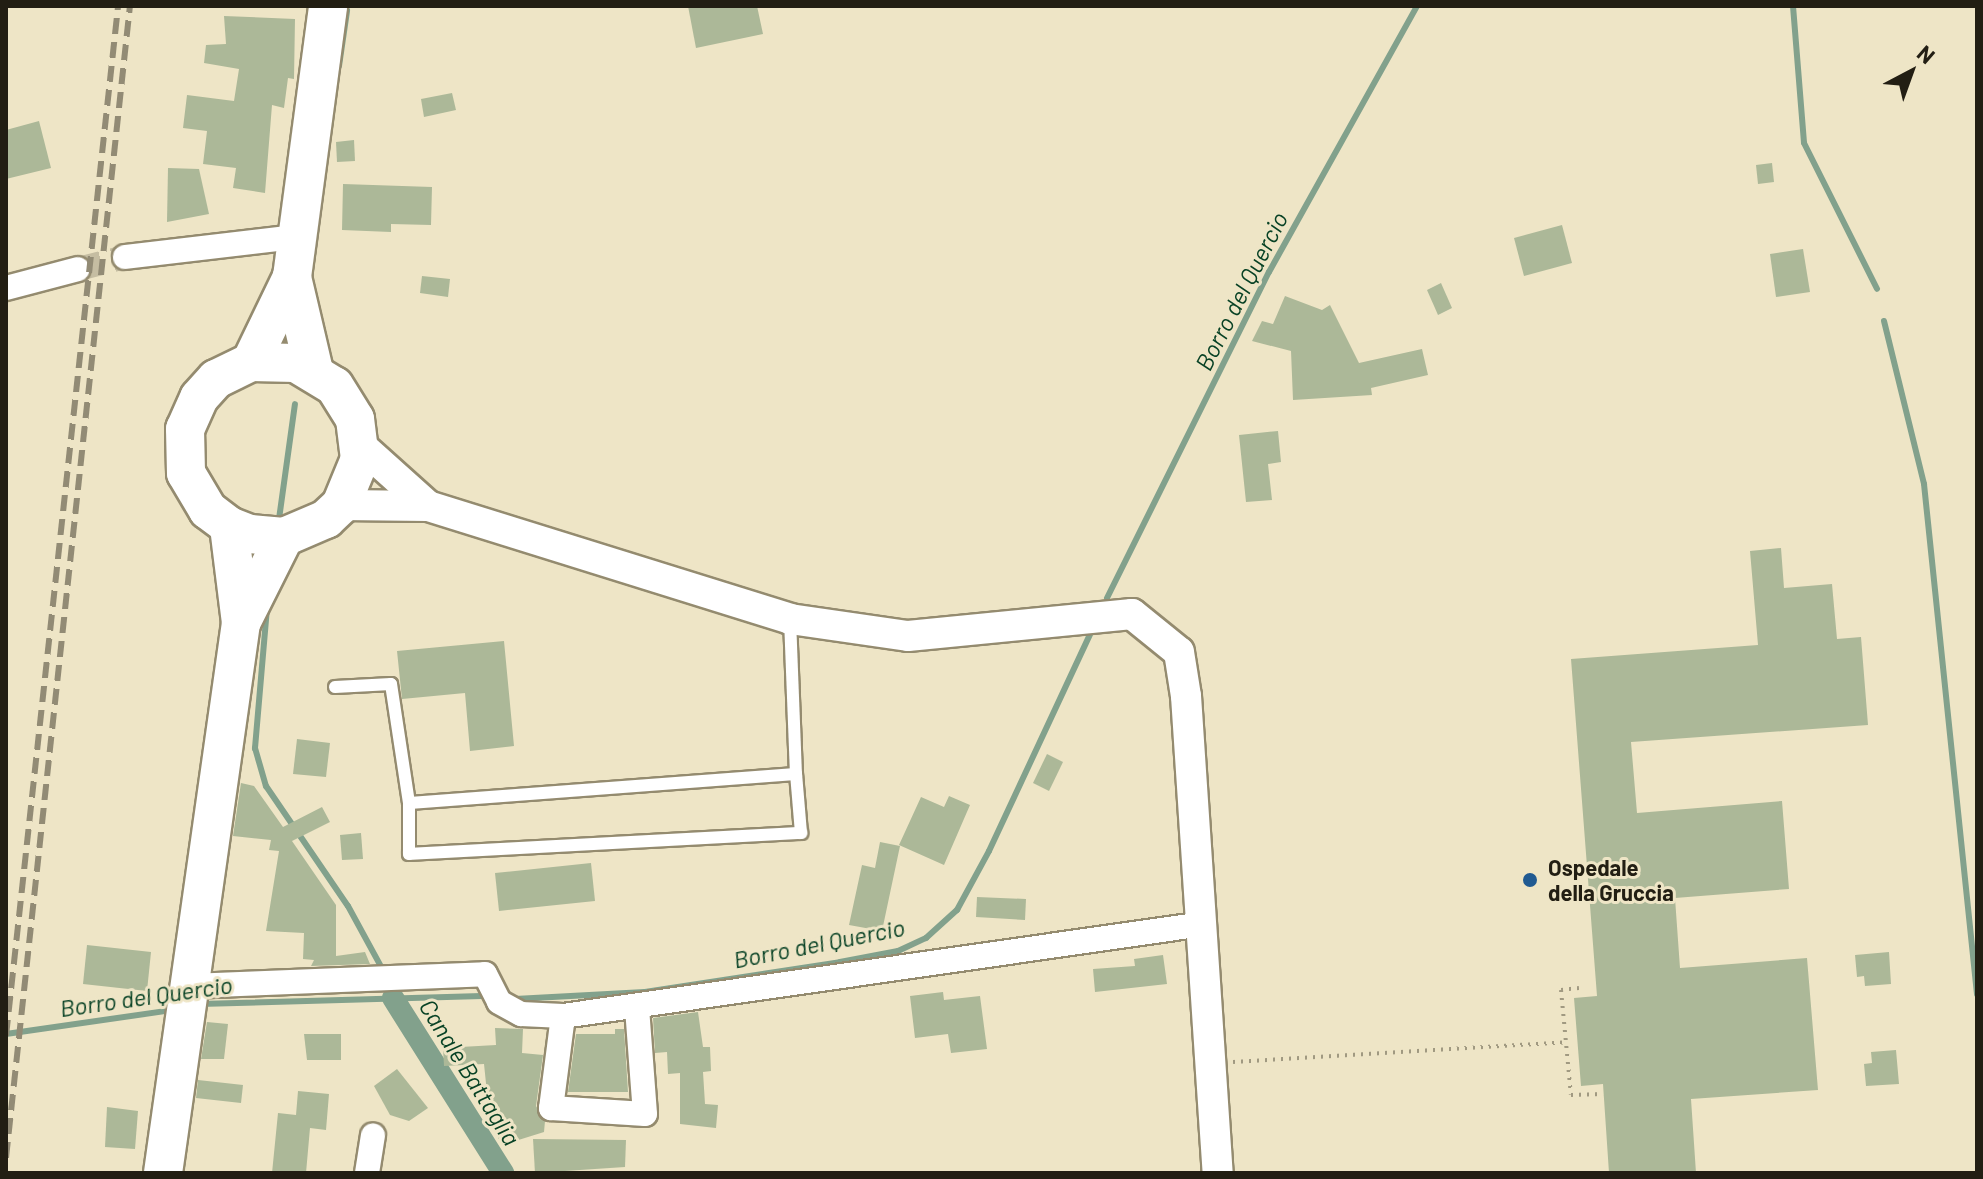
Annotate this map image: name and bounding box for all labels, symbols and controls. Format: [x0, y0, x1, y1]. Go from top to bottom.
north arrow [1871, 32, 1951, 112]
text: N [1913, 39, 1941, 68]
water label: Borro del Quercio [1189, 207, 1293, 375]
place label: Ospedale della Gruccia [1548, 854, 1674, 906]
marker: Ospedale della Gruccia [1519, 869, 1541, 891]
water label: Borro del Quercio [731, 912, 907, 974]
water label: Borro del Quercio [58, 970, 234, 1022]
water label: Canale Battaglia [414, 994, 526, 1150]

